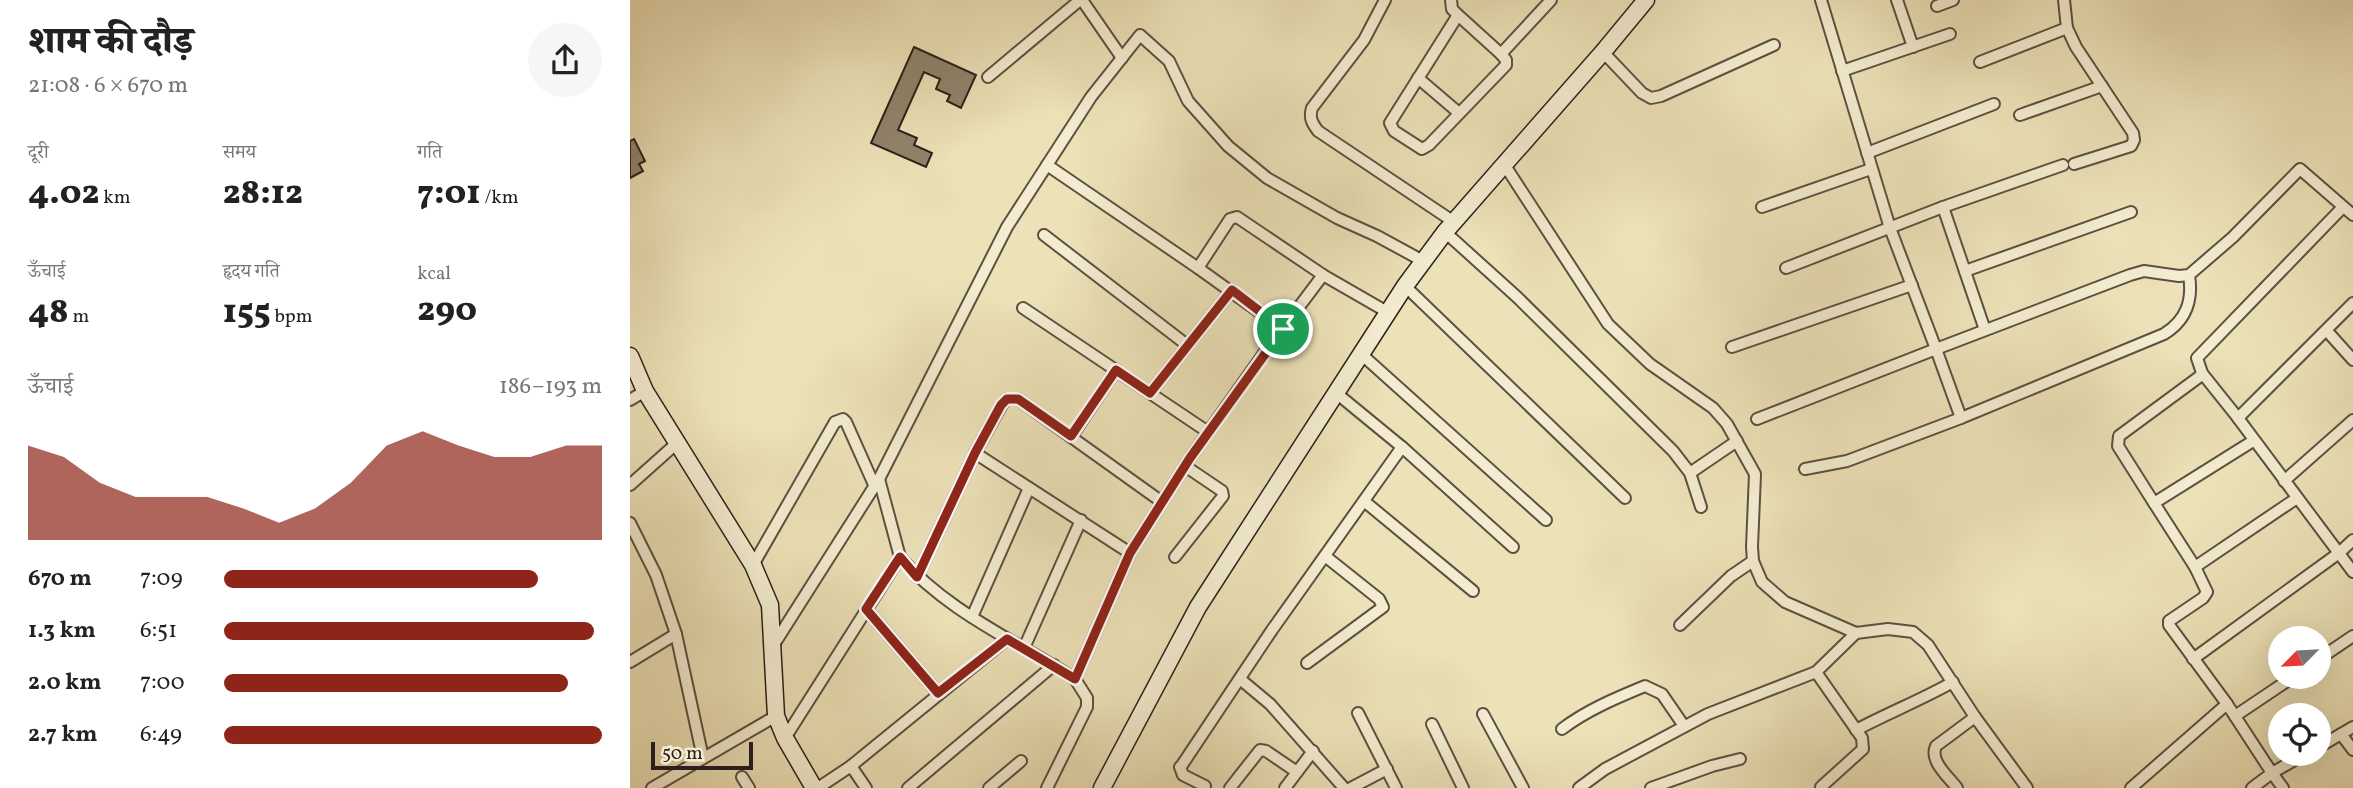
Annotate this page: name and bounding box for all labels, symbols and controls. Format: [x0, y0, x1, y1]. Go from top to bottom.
text: शाम की दौड़ [28, 17, 193, 70]
button: share [528, 23, 602, 97]
text: 21:08 · 6 × 670 m [28, 70, 188, 102]
text: दूरी [28, 140, 49, 166]
text: समय [223, 140, 256, 166]
text: गति [417, 140, 442, 166]
text: 4.02 [28, 170, 100, 218]
text: 28:12 [223, 170, 303, 218]
text: 7:01 [417, 170, 481, 218]
text: km [100, 185, 131, 211]
text: /km [481, 185, 519, 211]
text: ऊँचाई [28, 259, 65, 285]
text: हृदय गति [223, 259, 280, 285]
text: kcal [417, 261, 451, 287]
text: 290 [417, 287, 477, 335]
text: 48 [28, 289, 69, 337]
text: 155 [223, 289, 271, 337]
pin [1253, 299, 1313, 359]
text: m [69, 304, 89, 330]
text: bpm [271, 304, 312, 330]
icon: arrive [1264, 310, 1302, 348]
text: ऊँचाई [28, 371, 73, 403]
text: 186–193 m [499, 371, 602, 403]
text: 670 m [28, 563, 92, 595]
text: 7:09 [140, 563, 183, 595]
text: 1.3 km [28, 615, 96, 647]
text: 6:51 [140, 615, 177, 647]
north arrow [2268, 626, 2331, 690]
map controls [2268, 626, 2331, 766]
text: 2.0 km [28, 667, 101, 699]
text: 7:00 [140, 667, 185, 699]
button: locate [2268, 703, 2331, 766]
text: 2.7 km [28, 719, 98, 751]
text: 6:49 [140, 719, 182, 751]
scale bar [651, 739, 752, 771]
text: 50 m [662, 741, 703, 767]

